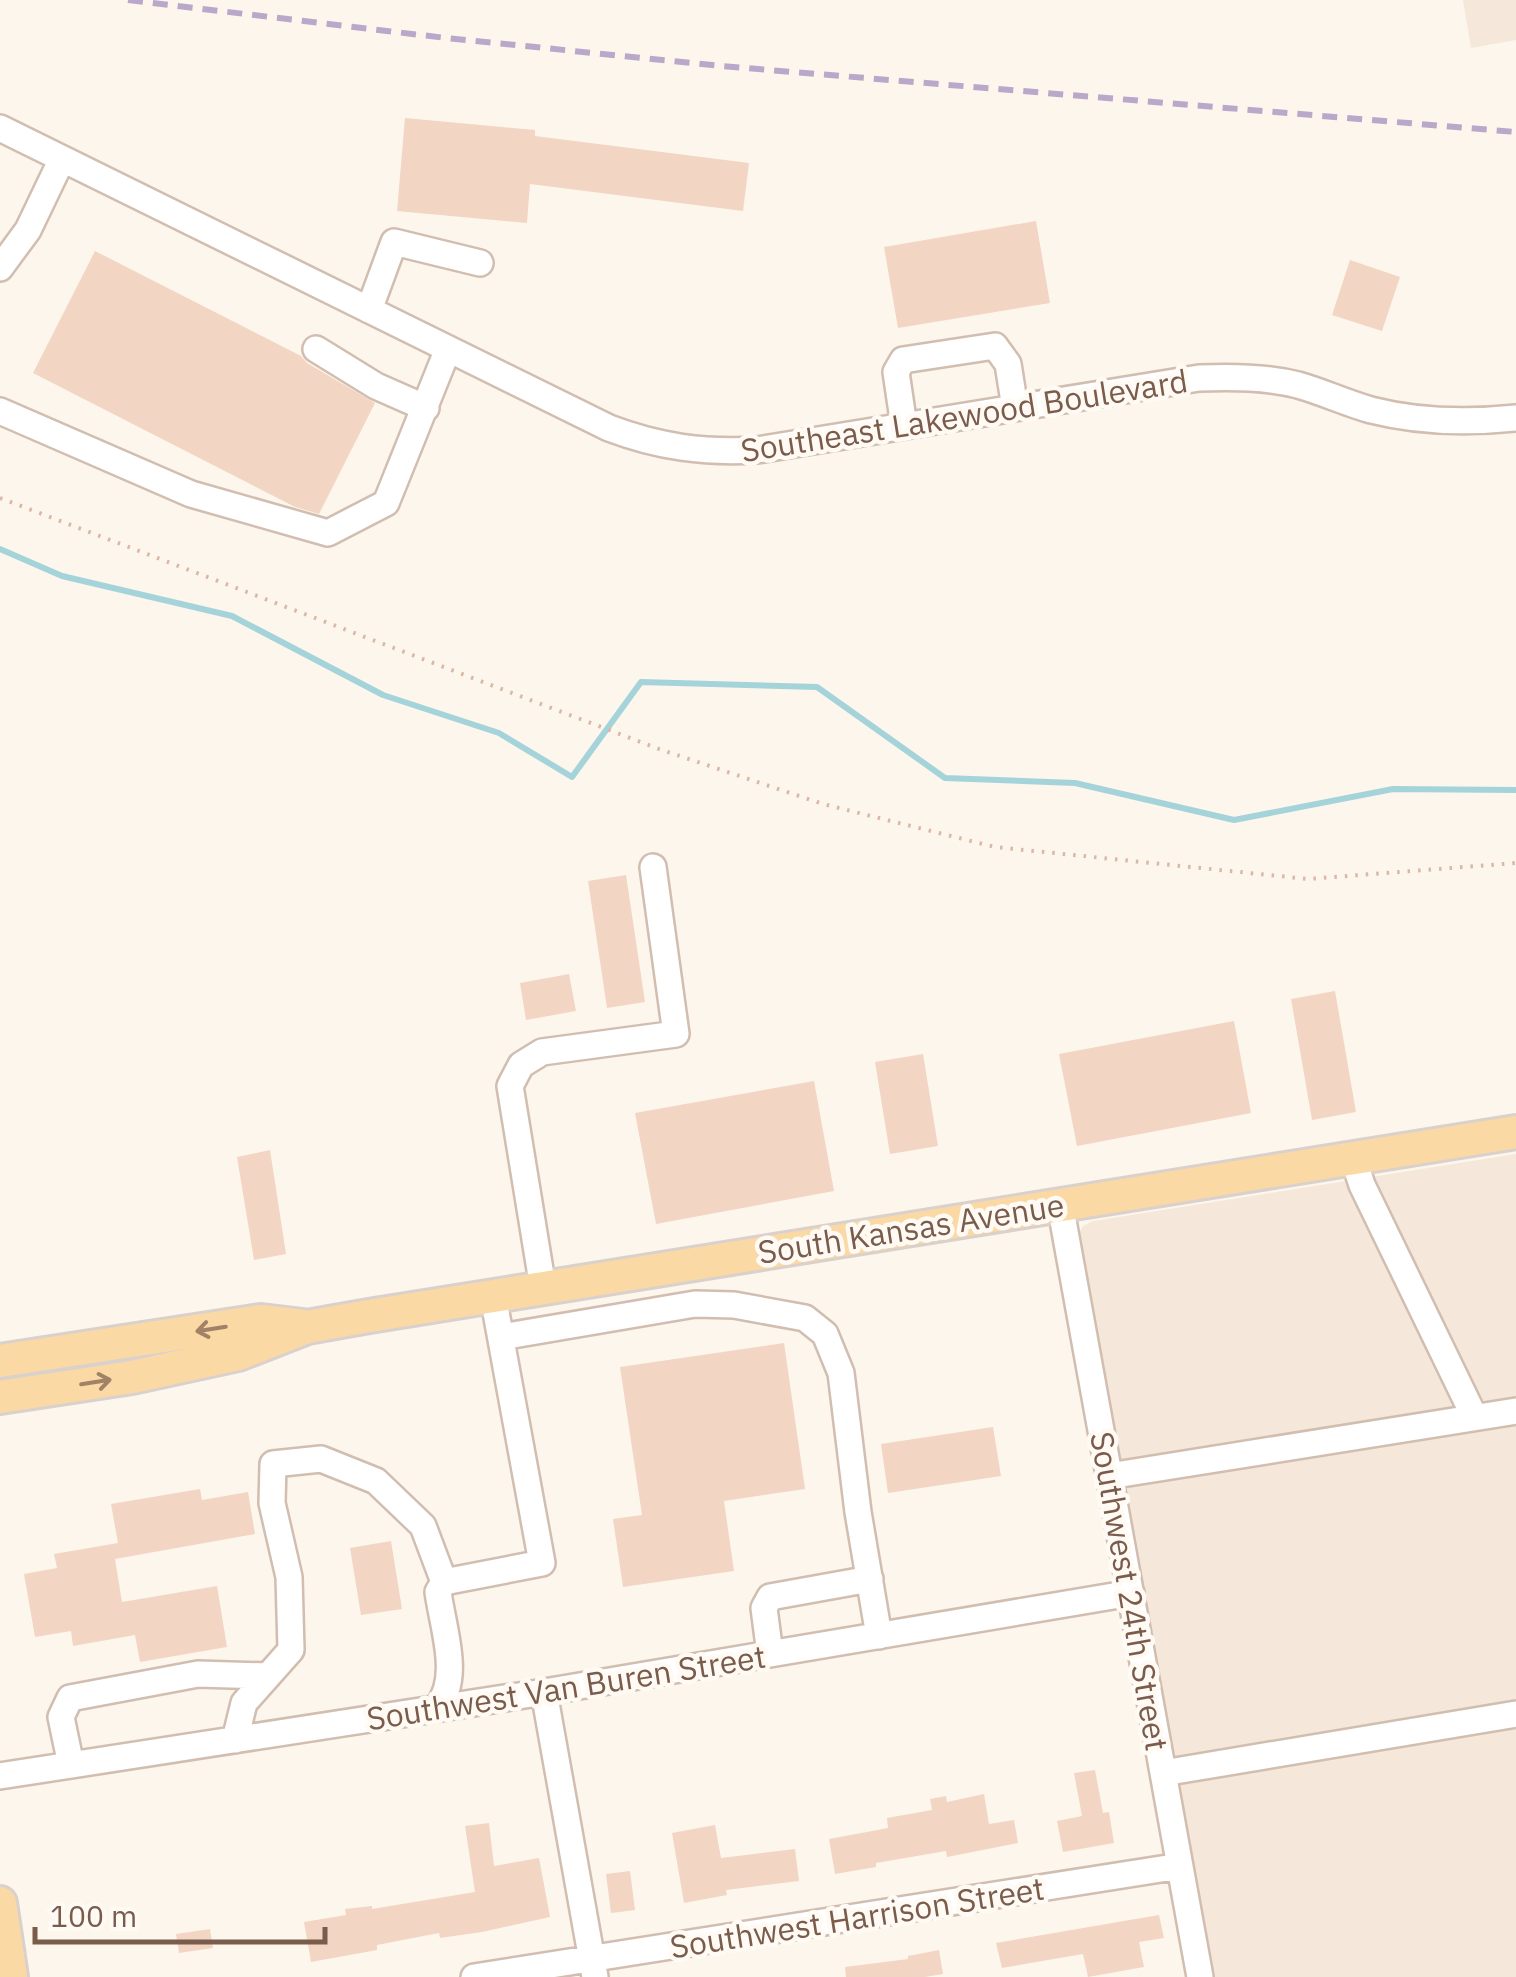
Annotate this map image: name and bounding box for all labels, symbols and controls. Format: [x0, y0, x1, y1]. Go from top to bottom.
street label: Southeast Lakewood Boulevard [738, 359, 1190, 471]
street label: South Kansas Avenue [755, 1183, 1067, 1273]
one-way arrow [195, 1320, 227, 1339]
one-way arrow [80, 1372, 112, 1391]
street label: Southwest 24th Street [1081, 1428, 1179, 1754]
street label: Southwest Van Buren Street [364, 1635, 768, 1739]
street label: Southwest Harrison Street [667, 1867, 1047, 1967]
scale bar [35, 1882, 325, 1944]
text: 100 m [50, 1896, 137, 1935]

